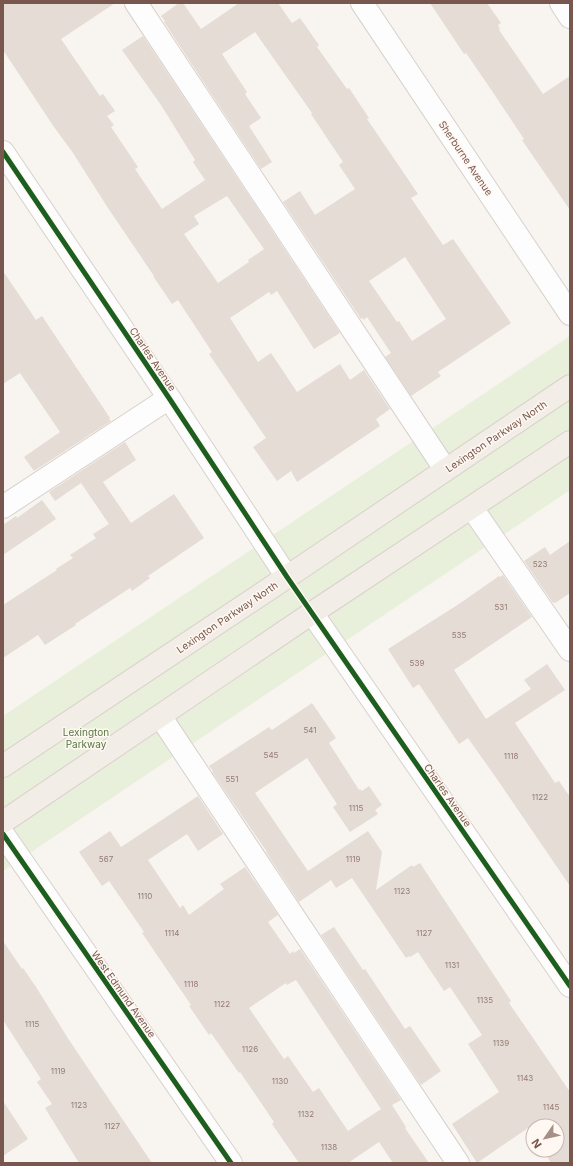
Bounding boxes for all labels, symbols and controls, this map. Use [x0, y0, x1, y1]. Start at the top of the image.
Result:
street label: Sherburne Avenue [436, 118, 496, 198]
street label: Charles Avenue [127, 325, 179, 393]
street label: Lexington Parkway North [443, 398, 549, 474]
house number: 523 [533, 559, 547, 569]
street label: Lexington Parkway North [174, 579, 280, 655]
house number: 531 [494, 602, 508, 612]
house number: 535 [452, 630, 466, 640]
house number: 539 [410, 658, 424, 668]
house number: 541 [303, 725, 317, 735]
park label: Lexington Parkway [63, 726, 109, 750]
house number: 545 [264, 750, 279, 760]
house number: 1118 [504, 751, 518, 761]
street label: Charles Avenue [422, 761, 474, 829]
house number: 551 [226, 774, 238, 784]
house number: 1122 [532, 792, 548, 802]
house number: 1115 [349, 803, 363, 813]
house number: 567 [99, 854, 114, 864]
house number: 1119 [346, 854, 360, 864]
house number: 1123 [394, 886, 410, 896]
house number: 1110 [138, 891, 152, 901]
house number: 1114 [165, 928, 179, 938]
house number: 1127 [416, 928, 432, 938]
street label: West Edmund Avenue [89, 948, 159, 1040]
house number: 1131 [445, 960, 459, 970]
house number: 1118 [184, 979, 198, 989]
house number: 1135 [477, 995, 493, 1005]
house number: 1122 [214, 999, 230, 1009]
house number: 1115 [25, 1019, 39, 1029]
house number: 1139 [493, 1038, 509, 1048]
house number: 1126 [242, 1044, 258, 1054]
house number: 1119 [51, 1066, 65, 1076]
house number: 1143 [517, 1073, 533, 1083]
house number: 1130 [272, 1076, 288, 1086]
house number: 1123 [71, 1100, 87, 1110]
house number: 1145 [543, 1102, 559, 1112]
house number: 1132 [298, 1109, 314, 1119]
north arrow [525, 1118, 565, 1158]
house number: 1127 [104, 1121, 120, 1131]
text: N [529, 1136, 545, 1151]
house number: 1138 [321, 1142, 337, 1152]

